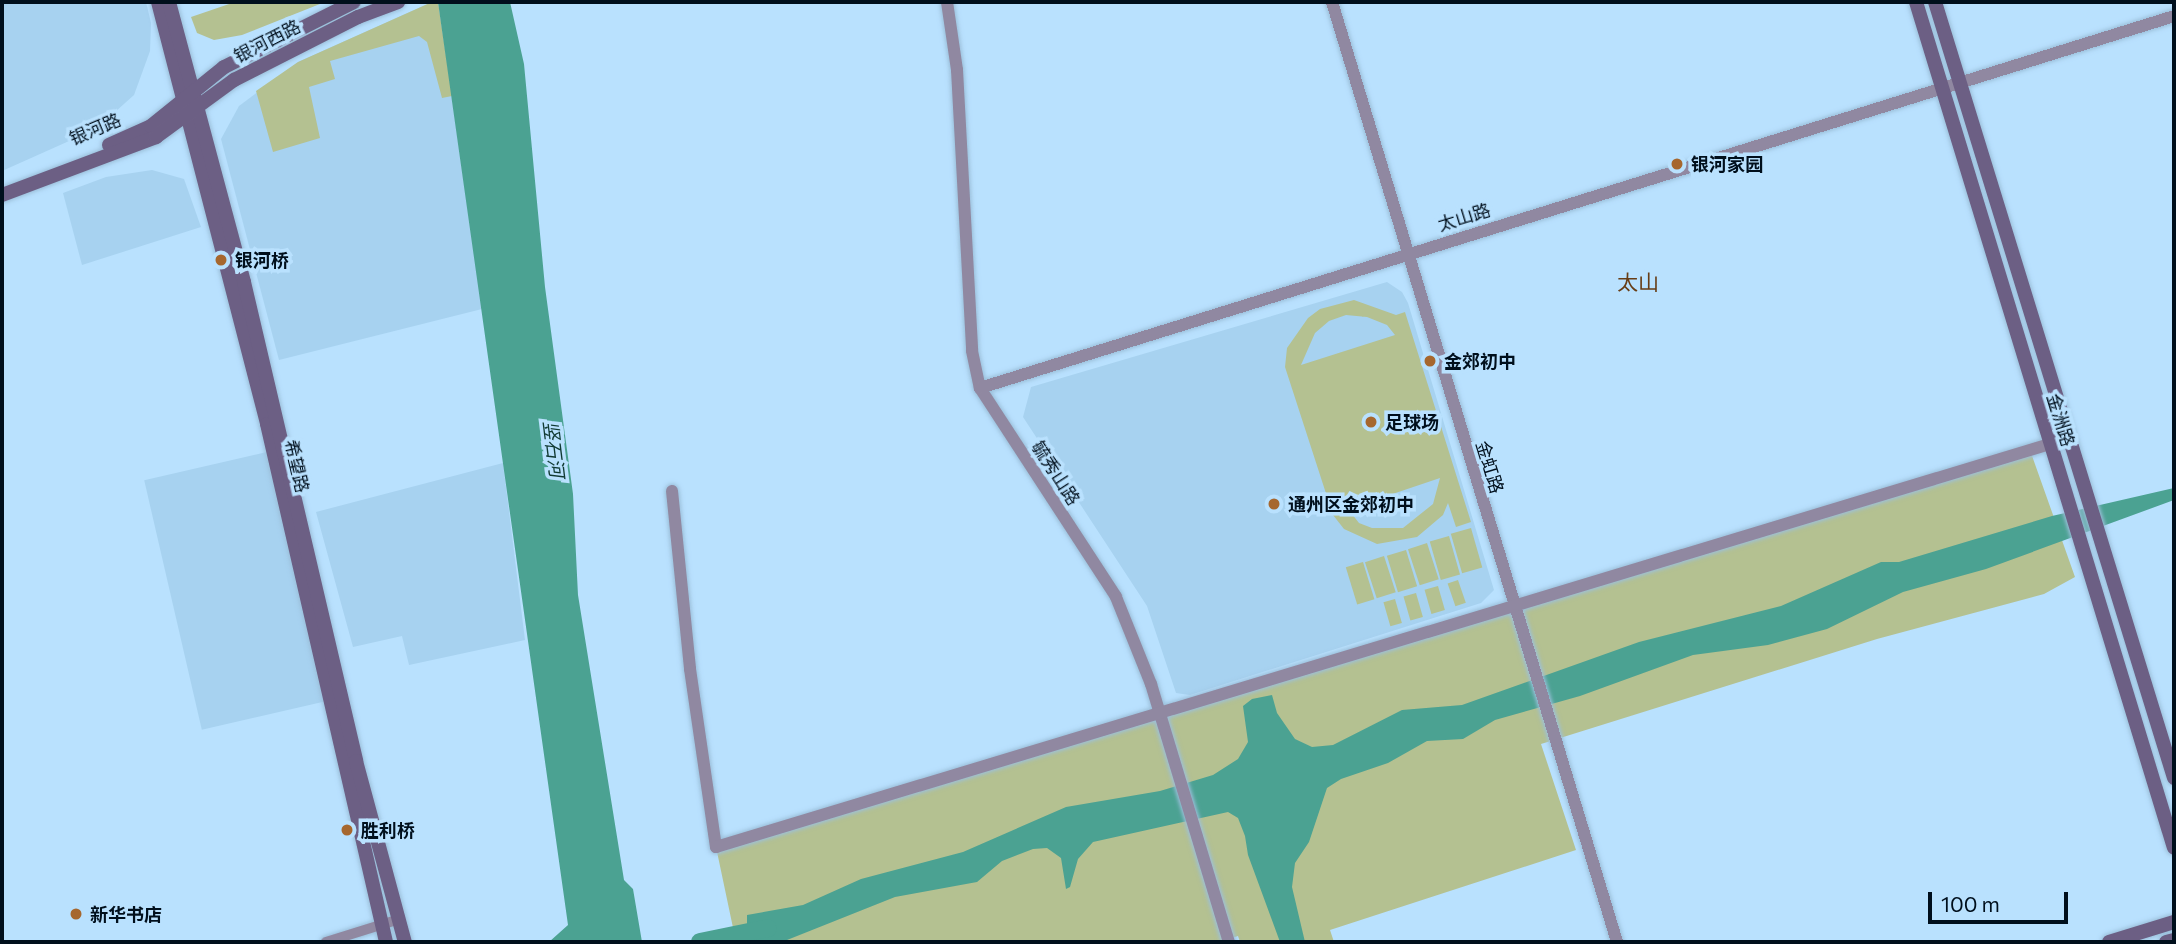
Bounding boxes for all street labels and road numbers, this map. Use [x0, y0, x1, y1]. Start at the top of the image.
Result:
street label: 银河西路 [230, 15, 304, 67]
street label: 银河路 [66, 109, 124, 149]
street label: 太山路 [1435, 199, 1493, 235]
street label: 金洲路 [2043, 391, 2079, 449]
street label: 希望路 [280, 437, 314, 495]
street label: 毓秀山路 [1027, 437, 1085, 509]
street label: 金虹路 [1472, 438, 1508, 496]

